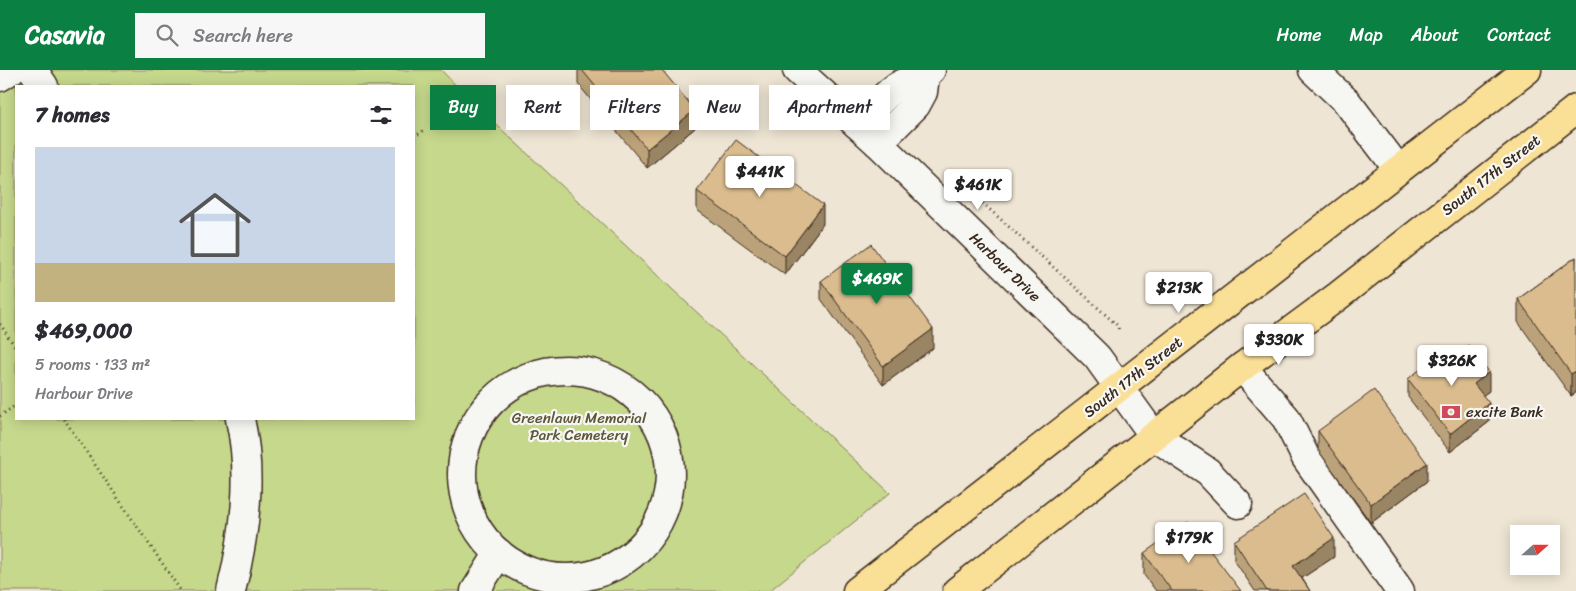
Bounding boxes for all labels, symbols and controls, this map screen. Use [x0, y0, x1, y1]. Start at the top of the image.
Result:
search box [135, 13, 485, 58]
text: Casavia [25, 14, 105, 56]
text: Search here [193, 19, 293, 52]
text: Home [1277, 19, 1322, 51]
text: Map [1350, 19, 1383, 51]
text: About [1411, 19, 1459, 51]
text: Contact [1487, 19, 1551, 51]
icon: search [153, 21, 181, 49]
chip: Buy [430, 85, 496, 130]
chip: Rent [506, 85, 580, 130]
chip: Filters [590, 85, 679, 130]
chip: New [689, 85, 759, 130]
chip: Apartment [769, 85, 890, 130]
text: 7 homes [35, 96, 110, 134]
icon: filters [367, 101, 395, 129]
street label: South 17th Street [1436, 127, 1547, 222]
pin: $441K [725, 156, 795, 198]
text: $441K [736, 157, 784, 186]
pin: $461K [943, 168, 1013, 211]
text: $461K [955, 170, 1001, 199]
icon: home [170, 180, 260, 270]
street label: Harbour Drive [963, 226, 1047, 308]
pin: $469K [842, 262, 912, 305]
text: $469K [852, 264, 902, 293]
pin: $213K [1144, 272, 1214, 314]
text: $213K [1156, 273, 1202, 302]
text: $469,000 [35, 312, 133, 350]
pin: $330K [1244, 324, 1314, 366]
text: $330K [1255, 325, 1303, 354]
street label: South 17th Street [1078, 329, 1189, 424]
pin: $326K [1417, 344, 1487, 387]
text: $326K [1428, 346, 1476, 375]
text: 5 rooms · 133 m² [35, 350, 150, 379]
text: Harbour Drive [35, 379, 133, 408]
place label: excite Bank [1466, 399, 1543, 425]
bank icon: excite Bank [1440, 401, 1462, 423]
park label: Greenlawn Memorial Park Cemetery [512, 405, 647, 448]
pin: $179K [1154, 522, 1224, 564]
text: $179K [1166, 523, 1212, 552]
north arrow [1510, 525, 1560, 575]
map controls [1510, 525, 1560, 575]

